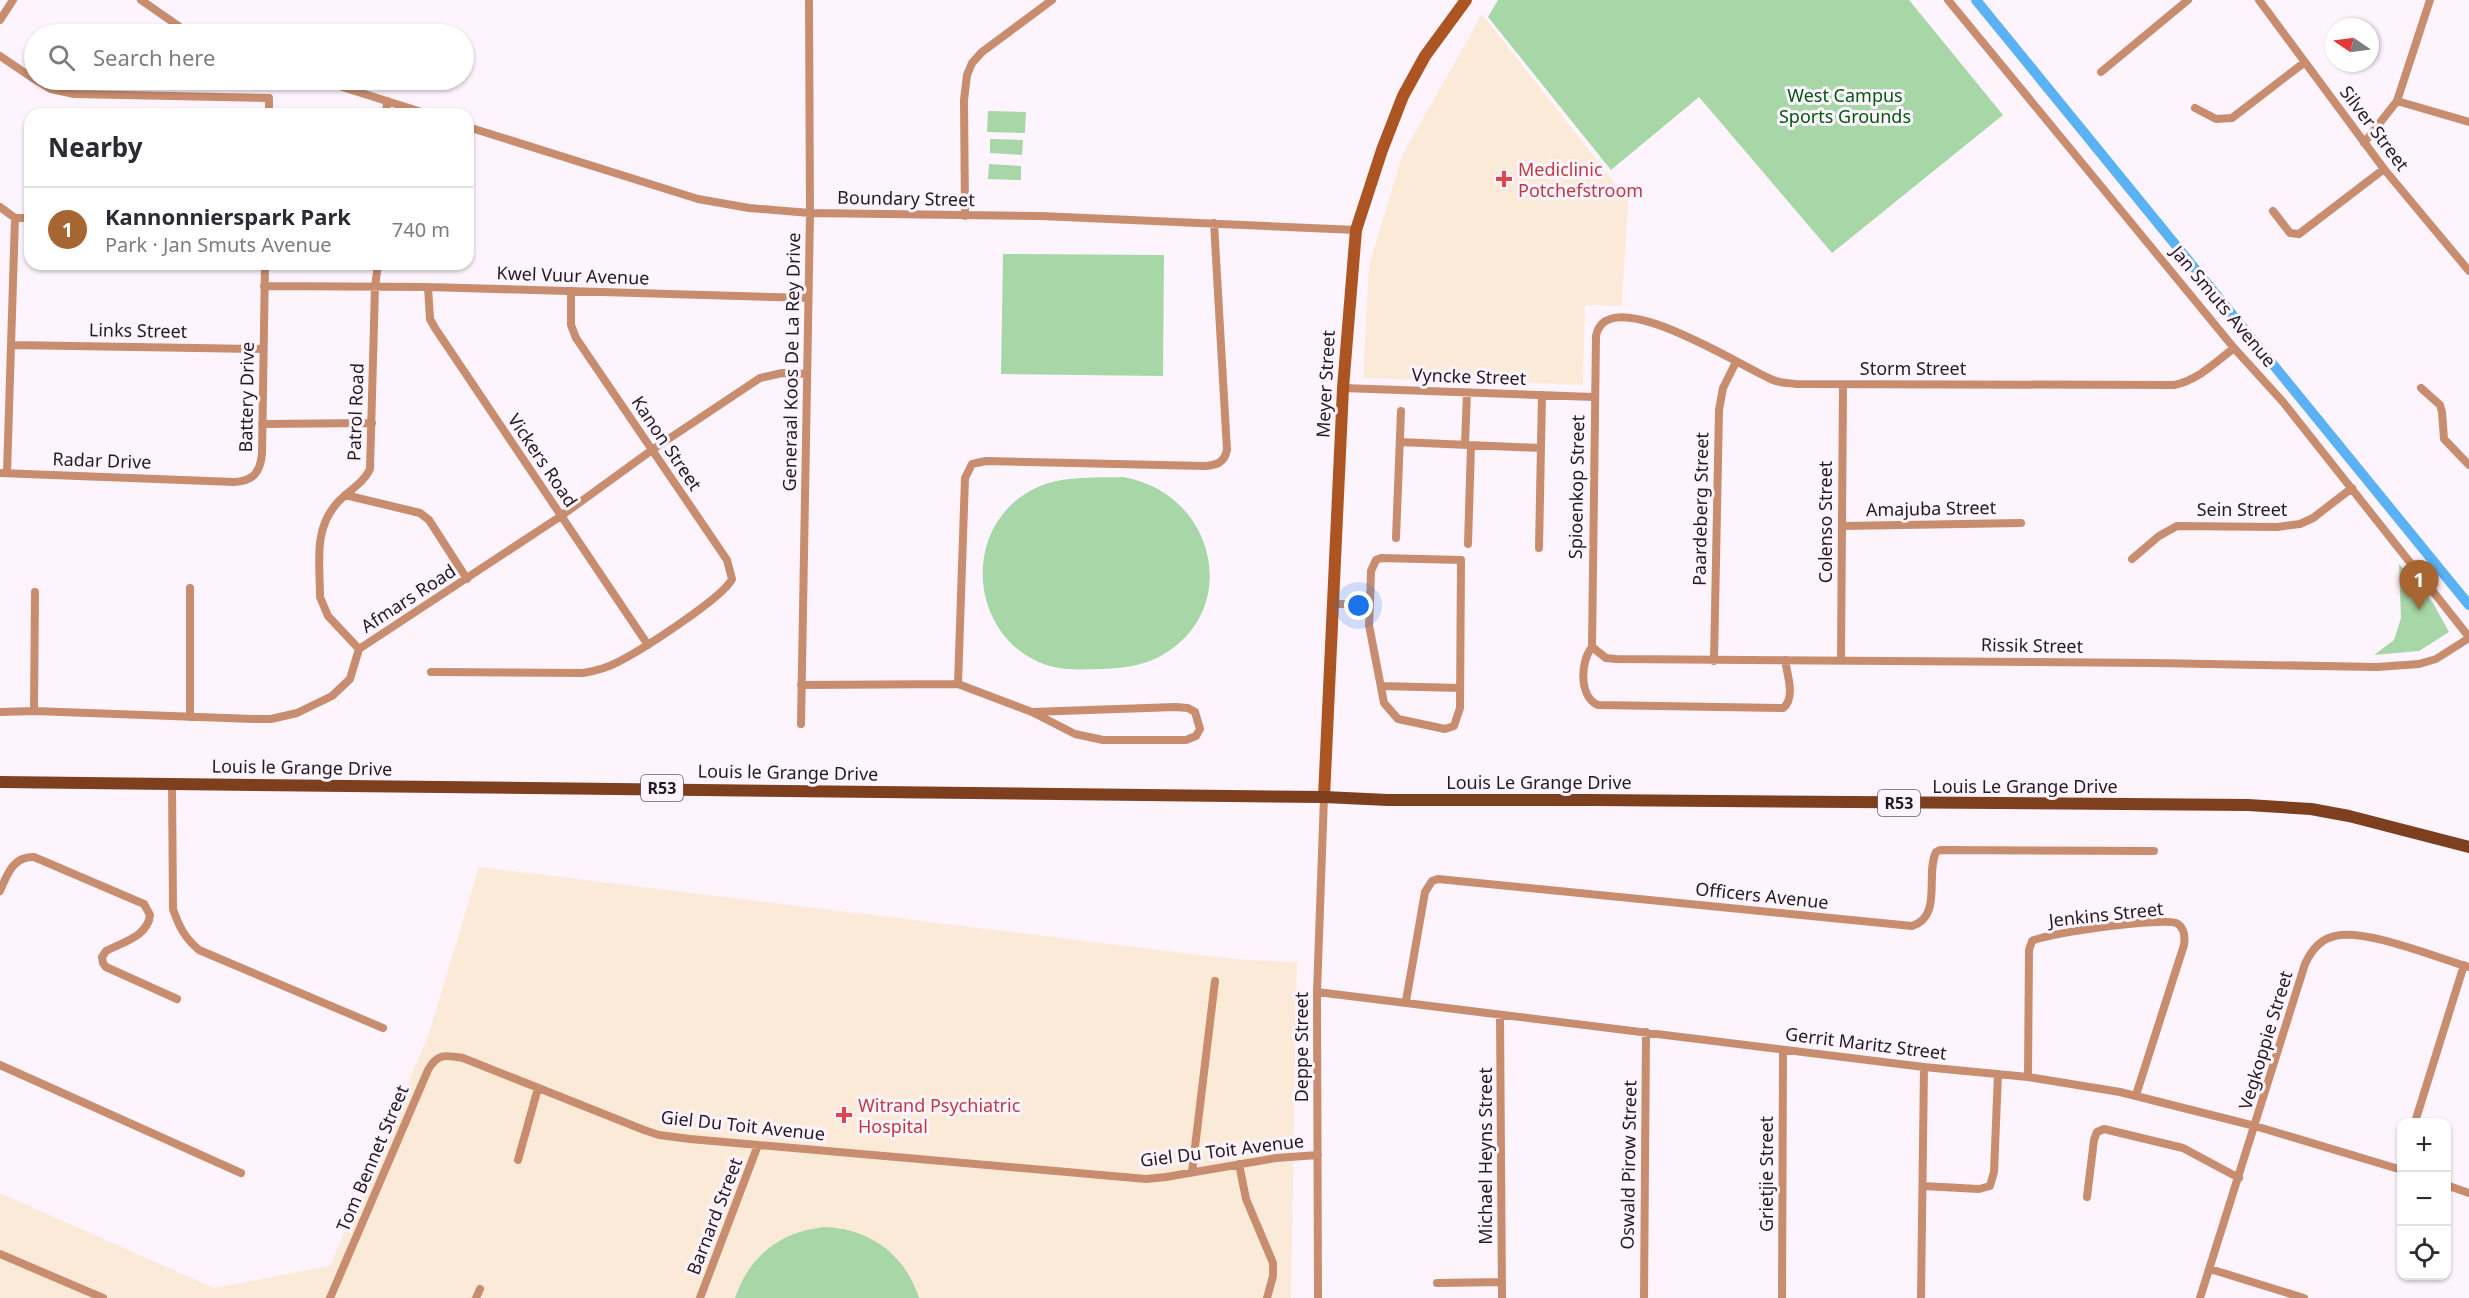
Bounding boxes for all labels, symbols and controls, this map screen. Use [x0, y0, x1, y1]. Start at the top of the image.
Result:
north arrow [2325, 18, 2379, 72]
search box [24, 24, 474, 90]
icon: search [45, 41, 78, 74]
text: Search here [93, 42, 215, 72]
street label: Silver Street [2335, 81, 2415, 176]
park label: West Campus Sports Grounds [1779, 83, 1911, 128]
text: Nearby [48, 129, 143, 165]
place label: Mediclinic Potchefstroom [1518, 157, 1643, 202]
marker: Mediclinic Potchefstroom [1495, 170, 1513, 188]
street label: Boundary Street [837, 185, 975, 211]
text: Kannonnierspark Park [105, 201, 351, 231]
text: 1 [62, 216, 73, 243]
text: 740 m [392, 216, 450, 243]
text: Park · Jan Smuts Avenue [105, 231, 332, 258]
street label: Generaal Koos De La Rey Drive [777, 232, 805, 492]
street label: Jan Smuts Avenue [2165, 239, 2282, 372]
street label: Kwel Vuur Avenue [496, 260, 650, 290]
street label: Links Street [89, 317, 188, 343]
street label: Meyer Street [1310, 329, 1340, 438]
street label: Battery Drive [233, 341, 259, 453]
street label: Storm Street [1860, 356, 1967, 380]
street label: Vyncke Street [1411, 362, 1527, 390]
street label: Patrol Road [341, 363, 369, 461]
street label: Kanon Street [626, 391, 708, 495]
street label: Vickers Road [503, 409, 583, 511]
street label: Spioenkop Street [1563, 414, 1589, 559]
street label: Paardeberg Street [1687, 431, 1713, 586]
street label: Radar Drive [52, 446, 152, 474]
street label: Colenso Street [1813, 460, 1837, 583]
street label: Amajuba Street [1866, 495, 1997, 521]
street label: Sein Street [2197, 497, 2288, 521]
street label: Afmars Road [356, 558, 460, 638]
pin: 1 [2400, 560, 2438, 610]
your location [1344, 591, 1373, 620]
street label: Rissik Street [1981, 632, 2084, 658]
street label: Louis le Grange Drive [211, 753, 393, 781]
street label: Louis le Grange Drive [697, 758, 879, 786]
street label: Louis Le Grange Drive [1446, 770, 1632, 794]
street label: Louis Le Grange Drive [1932, 774, 2118, 798]
road number: R53 [641, 775, 683, 801]
road number: R53 [1878, 790, 1920, 816]
street label: Officers Avenue [1694, 876, 1830, 914]
street label: Jenkins Street [2046, 896, 2165, 932]
street label: Vegkoppie Street [2232, 967, 2298, 1112]
street label: Deppe Street [1289, 991, 1313, 1102]
street label: Gerrit Maritz Street [1784, 1021, 1949, 1065]
street label: Michael Heyns Street [1473, 1067, 1497, 1245]
street label: Oswald Pirow Street [1615, 1080, 1641, 1250]
street label: Tom Bennet Street [330, 1081, 414, 1235]
place label: Witrand Psychiatric Hospital [858, 1093, 1021, 1138]
street label: Giel Du Toit Avenue [660, 1104, 826, 1146]
marker: Witrand Psychiatric Hospital [835, 1106, 853, 1124]
street label: Grietjie Street [1754, 1115, 1778, 1232]
map controls [2397, 1118, 2451, 1280]
button: + [2397, 1118, 2451, 1172]
street label: Giel Du Toit Avenue [1139, 1128, 1305, 1172]
street label: Barnard Street [681, 1154, 748, 1278]
button: − [2397, 1172, 2451, 1226]
button: locate [2397, 1226, 2451, 1280]

